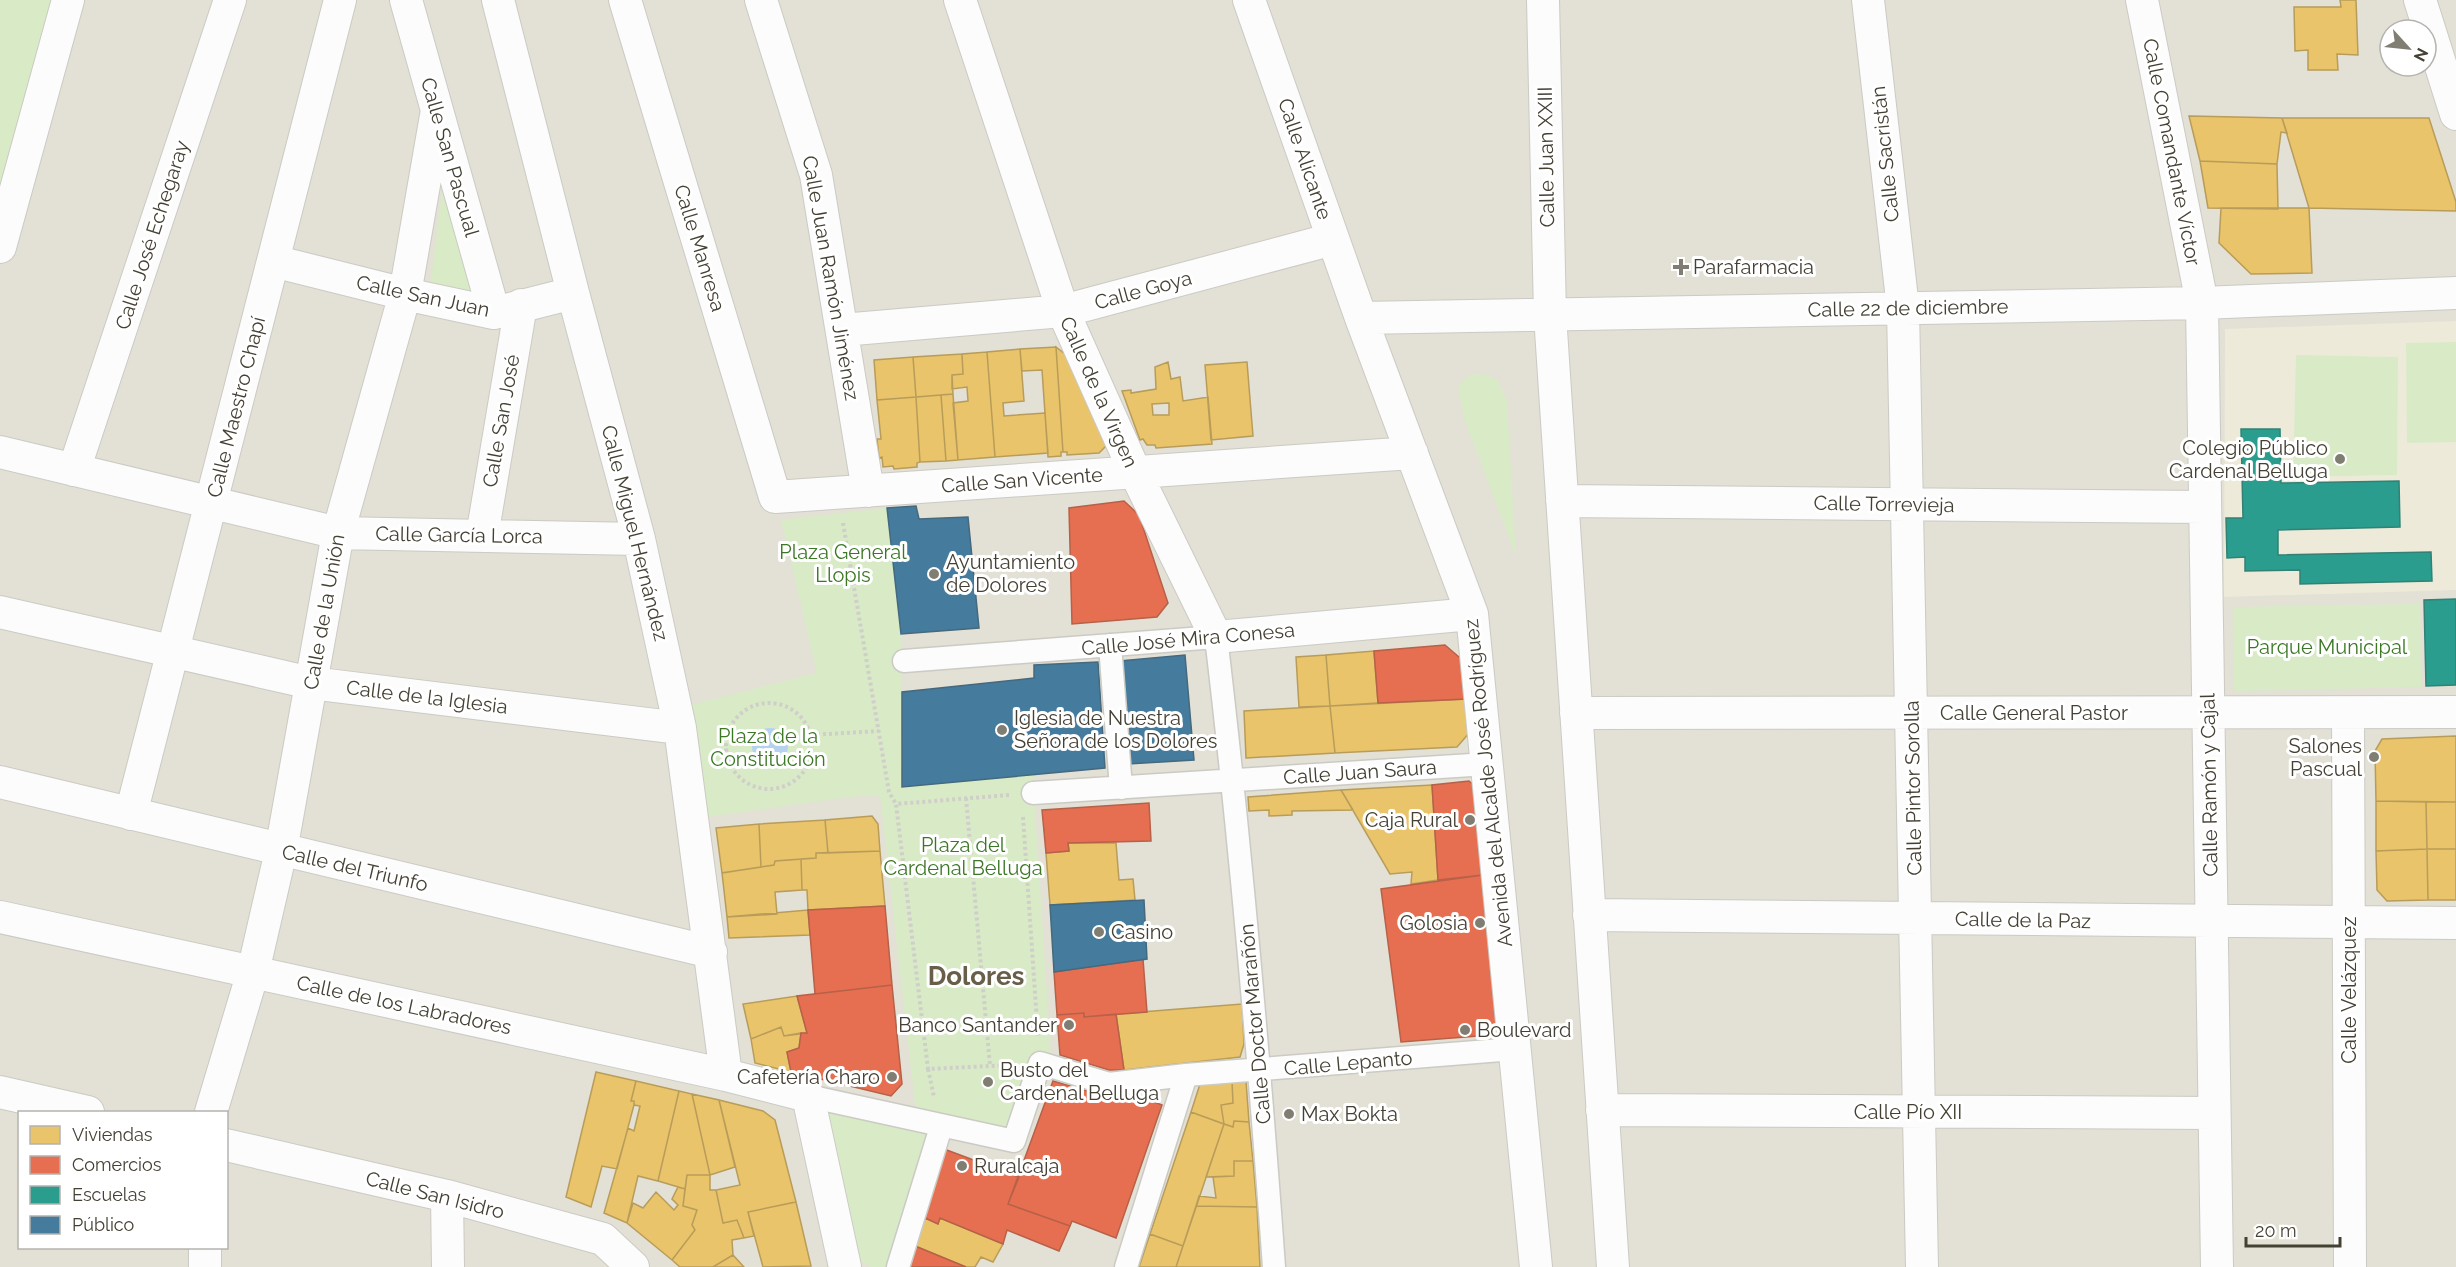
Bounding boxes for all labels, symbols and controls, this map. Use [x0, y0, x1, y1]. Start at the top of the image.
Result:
north arrow [2378, 18, 2438, 78]
street label: Calle Comandante Víctor [2138, 36, 2206, 268]
text: N [2410, 45, 2432, 64]
street label: Calle San Pascual [416, 75, 484, 240]
street label: Calle Sacristán [1866, 85, 1904, 223]
street label: Calle Juan XXIII [1533, 86, 1559, 228]
street label: Calle Alicante [1273, 95, 1337, 223]
street label: Calle José Echegaray [110, 137, 194, 333]
street label: Calle Juan Ramón Jiménez [798, 154, 864, 403]
street label: Calle Manresa [669, 182, 731, 314]
place label: Parafarmacia [1693, 255, 1814, 279]
marker: Parafarmacia [1674, 260, 1688, 274]
street label: Calle Goya [1092, 266, 1194, 314]
street label: Calle San Juan [354, 270, 492, 322]
street label: Calle 22 de diciembre [1808, 294, 2009, 322]
street label: Calle de la Virgen [1055, 313, 1143, 471]
street label: Calle Maestro Chapí [202, 314, 270, 500]
street label: Calle San José [478, 353, 525, 489]
street label: Calle Miguel Hernández [597, 423, 673, 644]
place label: Colegio Público Cardenal Belluga [2169, 436, 2328, 483]
marker: Colegio Público Cardenal Belluga [2333, 452, 2347, 466]
street label: Calle San Vicente [940, 462, 1104, 498]
street label: Calle Torrevieja [1813, 491, 1955, 517]
street label: Calle García Lorca [375, 522, 543, 548]
street label: Calle de la Unión [298, 532, 350, 692]
park label: Plaza General Llopis [779, 540, 907, 587]
place label: Ayuntamiento de Dolores [946, 550, 1075, 597]
marker: Ayuntamiento de Dolores [927, 567, 941, 581]
street label: Calle José Mira Conesa [1080, 618, 1296, 660]
street label: Avenida del Alcalde José Rodríguez [1459, 618, 1517, 948]
park label: Parque Municipal [2247, 635, 2408, 659]
street label: Calle de la Iglesia [345, 675, 509, 719]
street label: Calle Ramón y Cajal [2195, 692, 2223, 877]
street label: Calle Pintor Sorolla [1899, 700, 1927, 876]
street label: Calle General Pastor [1940, 701, 2128, 725]
place label: Iglesia de Nuestra Señora de los Dolores [1014, 706, 1217, 753]
marker: Iglesia de Nuestra Señora de los Dolores [995, 723, 1009, 737]
park label: Plaza de la Constitución [710, 724, 826, 771]
place label: Salones Pascual [2289, 734, 2363, 781]
marker: Salones Pascual [2367, 750, 2381, 764]
street label: Calle Juan Saura [1283, 755, 1437, 789]
place label: Caja Rural [1365, 808, 1459, 832]
marker: Caja Rural [1463, 813, 1477, 827]
park label: Plaza del Cardenal Belluga [883, 833, 1043, 880]
street label: Calle del Triunfo [280, 840, 431, 897]
street label: Calle de la Paz [1955, 907, 2091, 933]
place label: Golosia [1400, 911, 1468, 935]
marker: Golosia [1473, 916, 1487, 930]
street label: Calle Velázquez [2337, 916, 2361, 1064]
place label: Casino [1111, 920, 1173, 944]
street label: Calle Doctor Marañón [1234, 923, 1276, 1125]
marker: Casino [1092, 925, 1106, 939]
district label: Dolores [928, 961, 1024, 991]
street label: Calle de los Labradores [294, 971, 514, 1039]
place label: Banco Santander [898, 1013, 1057, 1037]
marker: Banco Santander [1062, 1018, 1076, 1032]
place label: Boulevard [1477, 1018, 1571, 1042]
marker: Boulevard [1458, 1023, 1472, 1037]
street label: Calle Lepanto [1283, 1045, 1413, 1081]
place label: Busto del Cardenal Belluga [1000, 1058, 1159, 1105]
place label: Cafetería Charo [737, 1065, 880, 1089]
marker: Cafetería Charo [885, 1070, 899, 1084]
marker: Busto del Cardenal Belluga [981, 1075, 995, 1089]
street label: Calle Pío XII [1854, 1100, 1962, 1124]
place label: Max Bokta [1301, 1102, 1398, 1126]
marker: Max Bokta [1282, 1107, 1296, 1121]
legend [18, 1111, 228, 1249]
text: Viviendas [72, 1124, 153, 1145]
text: Comercios [72, 1154, 162, 1175]
place label: Ruralcaja [974, 1154, 1059, 1178]
marker: Ruralcaja [955, 1159, 969, 1173]
street label: Calle San Isidro [363, 1166, 507, 1224]
text: Escuelas [72, 1184, 146, 1205]
scale bar [2246, 1210, 2340, 1248]
text: Público [72, 1214, 135, 1235]
text: 20 m [2255, 1220, 2297, 1241]

